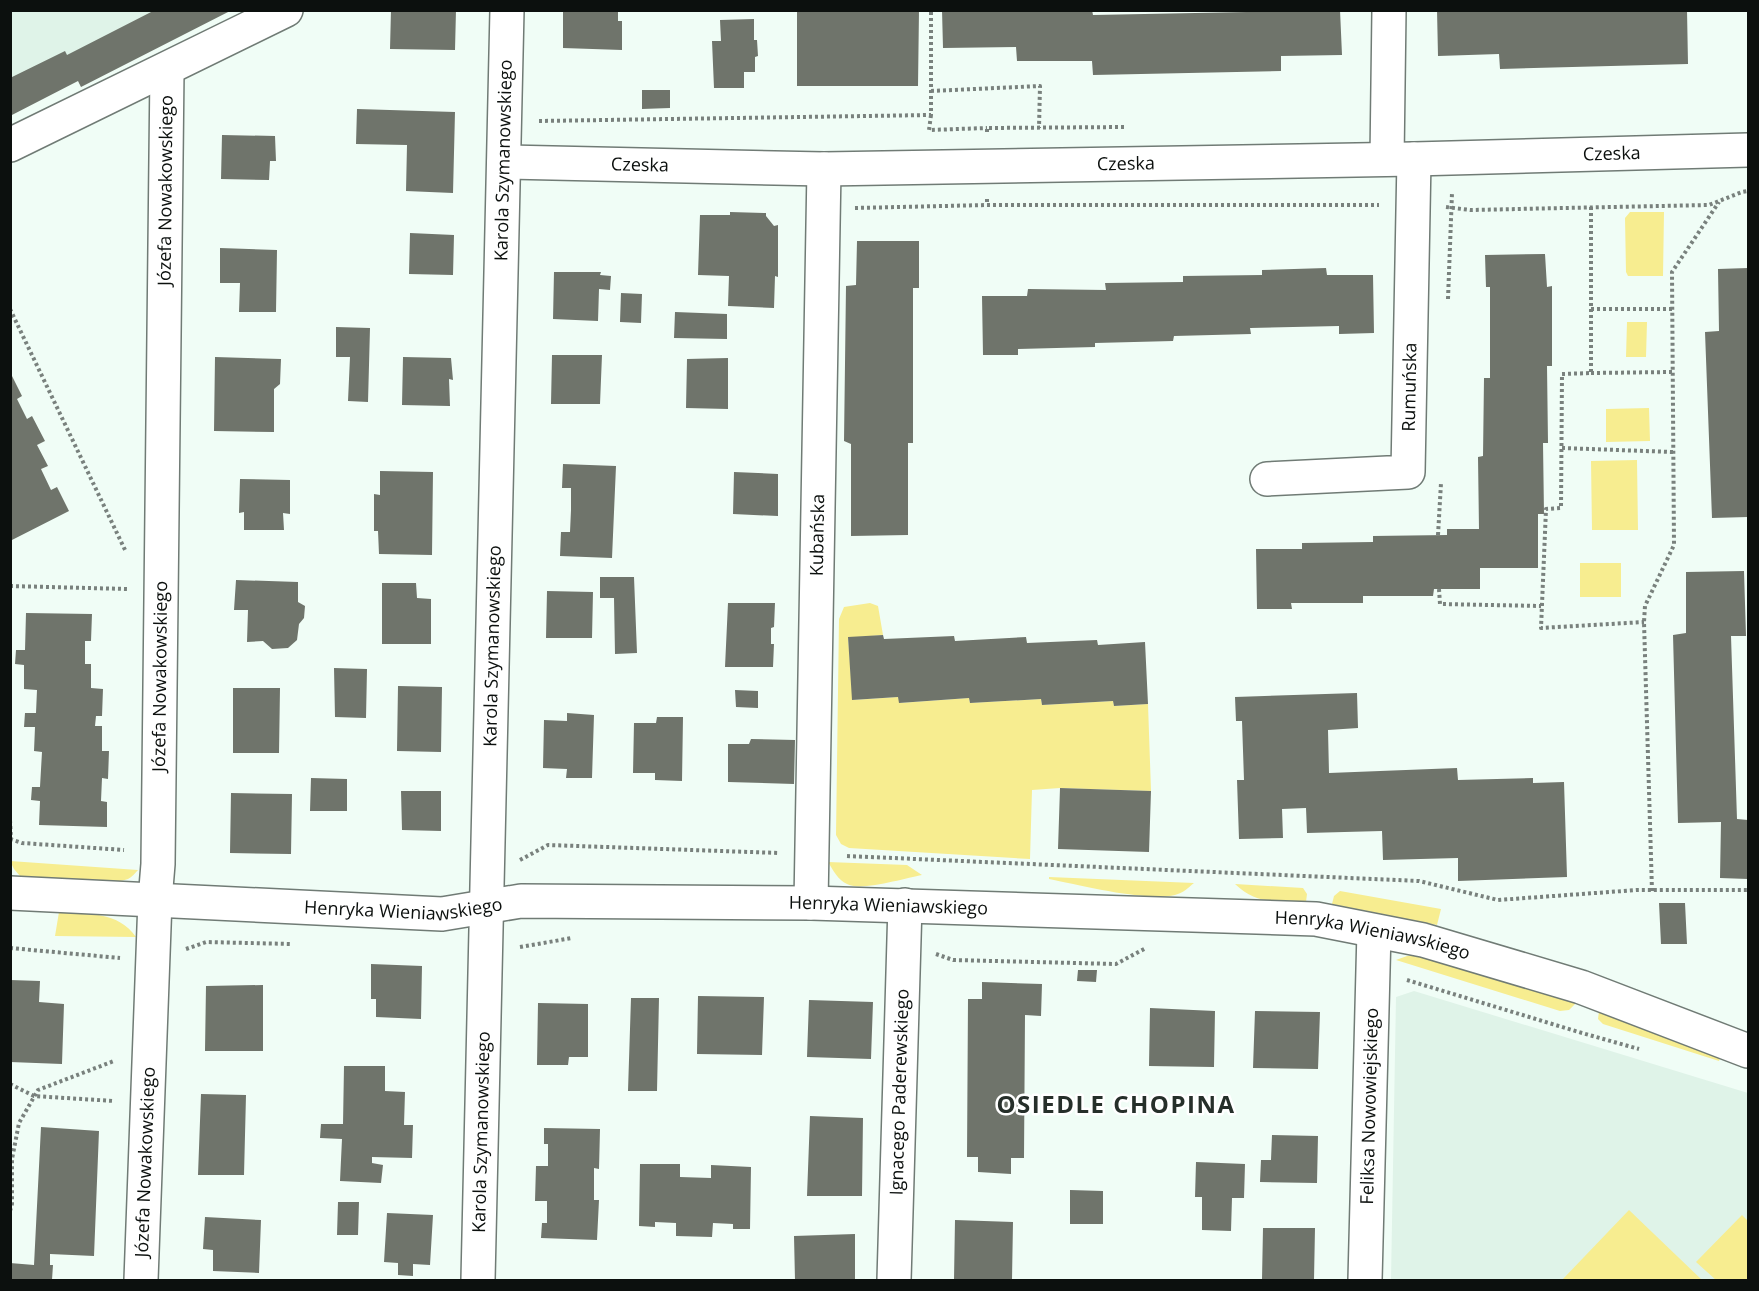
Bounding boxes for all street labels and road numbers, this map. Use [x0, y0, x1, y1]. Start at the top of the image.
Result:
street label: Karola Szymanowskiego [488, 59, 517, 261]
street label: Józefa Nowakowskiego [152, 95, 178, 288]
street label: Czeska [1582, 140, 1641, 165]
street label: Czeska [1097, 150, 1155, 175]
street label: Czeska [611, 151, 669, 177]
street label: Rumuńska [1396, 342, 1421, 432]
street label: Kubańska [804, 494, 829, 576]
street label: Karola Szymanowskiego [477, 545, 506, 747]
street label: Józefa Nowakowskiego [146, 581, 172, 774]
street label: Henryka Wieniawskiego [789, 890, 988, 920]
street label: Henryka Wieniawskiego [304, 891, 504, 926]
street label: Henryka Wieniawskiego [1274, 905, 1473, 964]
street label: Ignacego Paderewskiego [883, 988, 914, 1196]
street label: Feliksa Nowowiejskiego [1354, 1007, 1383, 1205]
street label: Karola Szymanowskiego [466, 1031, 495, 1233]
street label: Józefa Nowakowskiego [129, 1066, 160, 1260]

